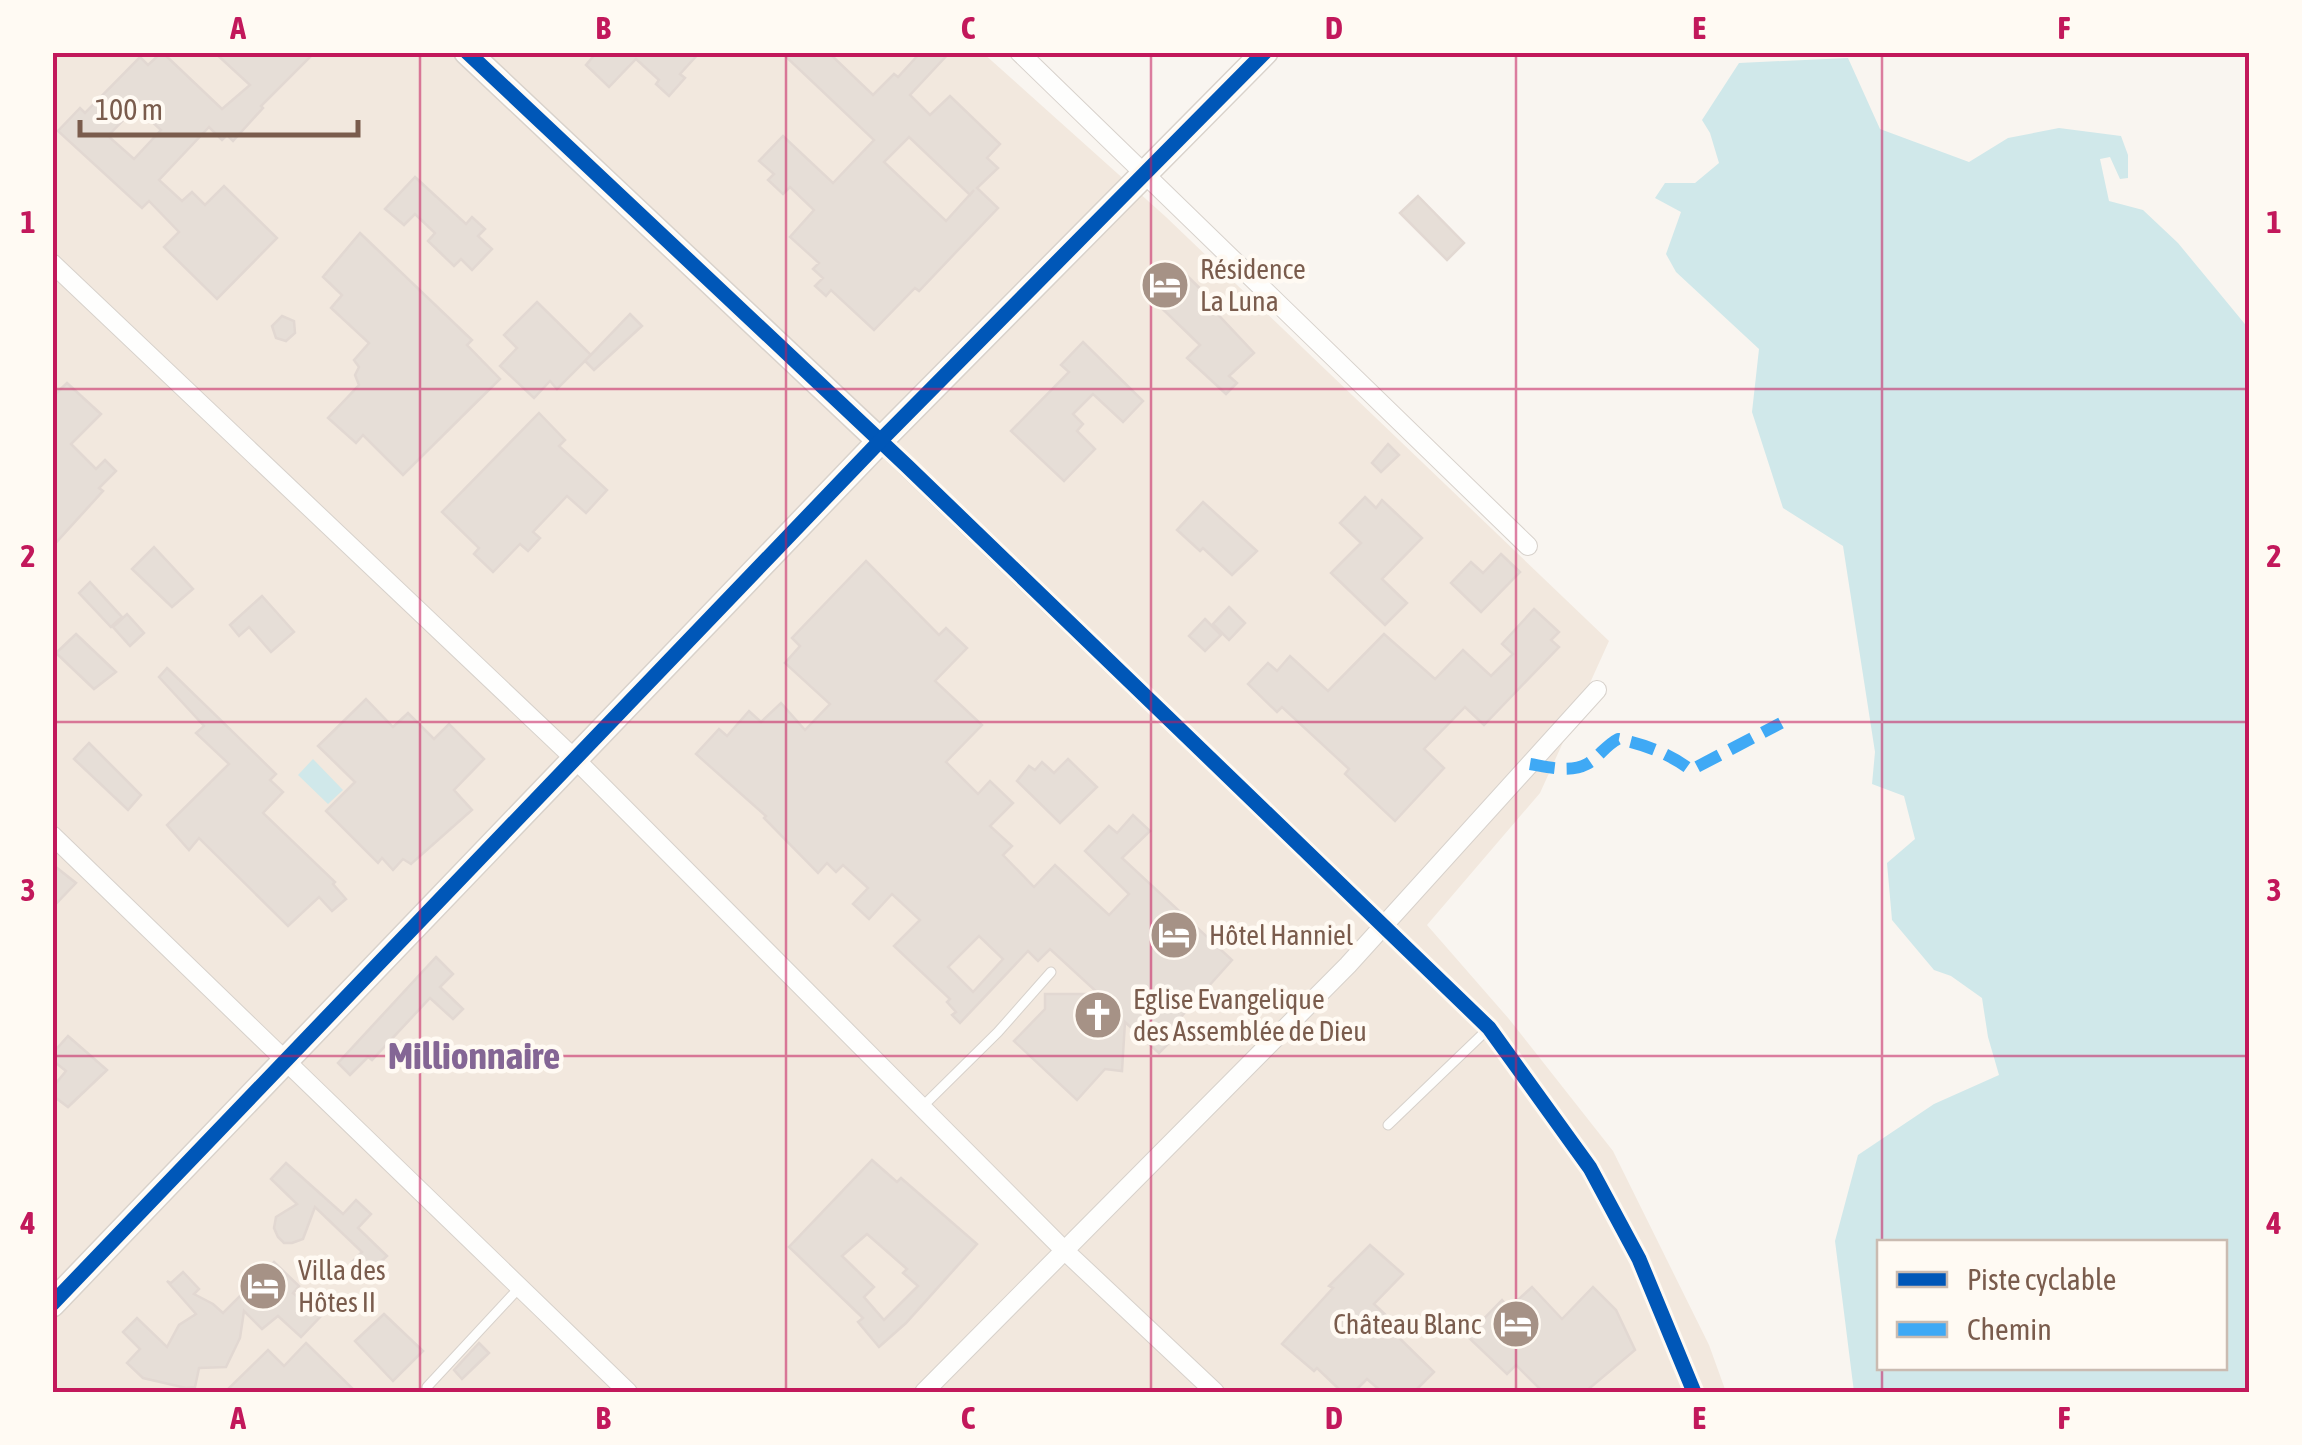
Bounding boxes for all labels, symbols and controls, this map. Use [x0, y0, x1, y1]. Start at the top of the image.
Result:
text: A [229, 9, 246, 46]
text: B [595, 9, 611, 46]
text: C [961, 9, 976, 46]
text: D [1325, 9, 1343, 46]
text: E [1692, 9, 1706, 46]
text: F [2058, 9, 2071, 46]
scale bar [80, 75, 358, 137]
text: 100 m [95, 92, 163, 126]
text: 1 [20, 203, 36, 240]
text: 1 [2266, 203, 2282, 240]
place label: Résidence La Luna [1200, 253, 1306, 317]
hotel icon: Résidence La Luna [1139, 259, 1191, 311]
text: 2 [20, 537, 36, 574]
text: 2 [2266, 537, 2282, 574]
text: 3 [20, 871, 36, 908]
text: 3 [2266, 871, 2282, 908]
hotel icon: Hôtel Hanniel [1148, 909, 1200, 961]
place label: Hôtel Hanniel [1209, 919, 1354, 951]
place label: Eglise Evangelique des Assemblée de Dieu [1133, 983, 1367, 1047]
church icon: Eglise Evangelique des Assemblée de Dieu [1072, 989, 1124, 1041]
district label: Millionnaire [388, 1034, 560, 1077]
text: 4 [19, 1204, 36, 1241]
text: 4 [2265, 1204, 2282, 1241]
legend [1877, 1240, 2227, 1370]
place label: Villa des Hôtes II [298, 1254, 386, 1318]
hotel icon: Villa des Hôtes II [237, 1260, 289, 1312]
text: Piste cyclable [1967, 1262, 2116, 1296]
hotel icon: Château Blanc [1490, 1298, 1542, 1350]
place label: Château Blanc [1333, 1308, 1482, 1340]
text: Chemin [1967, 1312, 2052, 1346]
text: A [229, 1399, 246, 1436]
text: B [595, 1399, 611, 1436]
text: C [961, 1399, 976, 1436]
text: D [1325, 1399, 1343, 1436]
text: E [1692, 1399, 1706, 1436]
text: F [2058, 1399, 2071, 1436]

